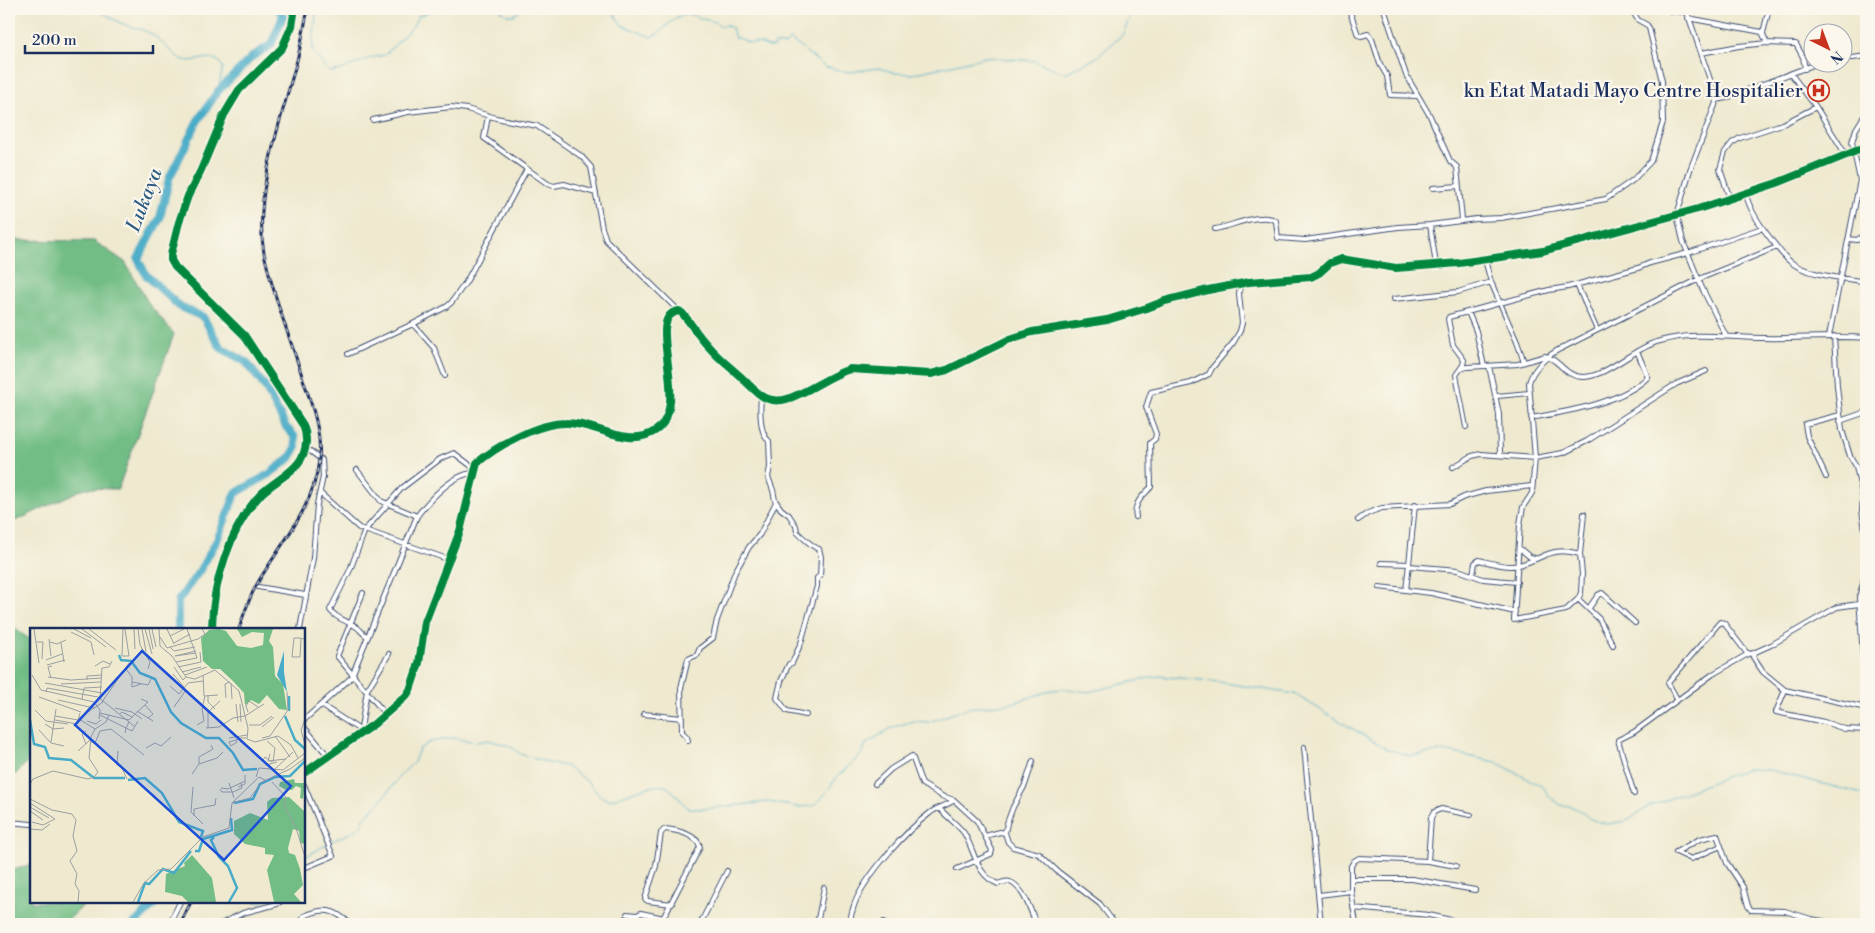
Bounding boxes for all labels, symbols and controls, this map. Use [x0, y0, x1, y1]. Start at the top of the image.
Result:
scale bar [25, 22, 152, 54]
north arrow [1802, 22, 1852, 72]
text: 200 m [32, 31, 77, 50]
text: N [1826, 47, 1846, 67]
place label: kn Etat Matadi Mayo Centre Hospitalier [1464, 79, 1803, 103]
hospital icon: kn Etat Matadi Mayo Centre Hospitalier [1807, 79, 1831, 103]
water label: Lukaya [121, 164, 169, 236]
inset map [30, 628, 305, 903]

